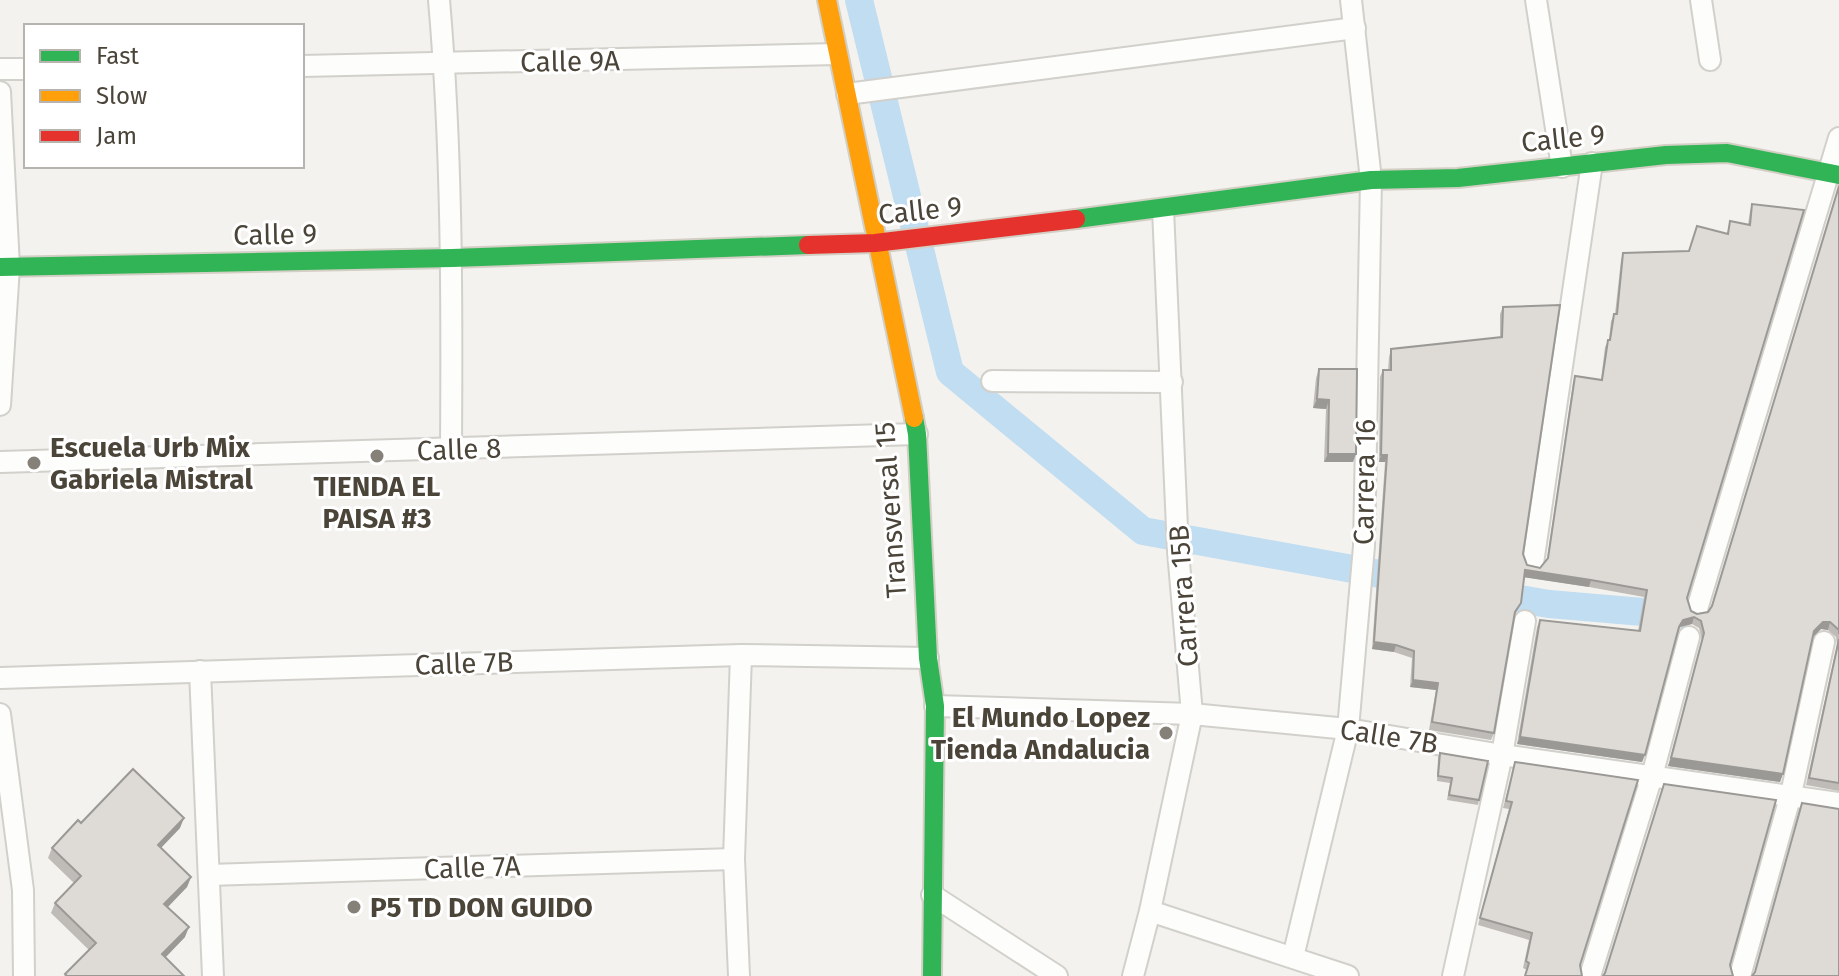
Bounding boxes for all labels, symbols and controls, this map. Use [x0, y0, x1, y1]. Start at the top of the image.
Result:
legend [24, 24, 304, 168]
text: Fast [96, 42, 139, 70]
street label: Calle 9A [520, 44, 620, 79]
text: Slow [96, 82, 147, 110]
street label: Calle 9 [1520, 118, 1607, 159]
text: Jam [96, 122, 137, 150]
street label: Calle 9 [877, 190, 964, 231]
street label: Calle 9 [233, 217, 317, 252]
street label: Carrera 16 [1347, 419, 1382, 545]
street label: Transversal 15 [868, 421, 913, 599]
place label: Escuela Urb Mix Gabriela Mistral [50, 431, 253, 496]
street label: Calle 8 [416, 432, 502, 467]
marker: TIENDA EL PAISA #3 [368, 447, 386, 465]
marker: Escuela Urb Mix Gabriela Mistral [25, 454, 43, 472]
place label: TIENDA EL PAISA #3 [314, 470, 440, 535]
street label: Carrera 15B [1162, 524, 1205, 668]
street label: Calle 7B [414, 645, 514, 682]
place label: El Mundo Lopez Tienda Andalucia [931, 701, 1150, 766]
street label: Calle 7B [1338, 712, 1440, 761]
marker: El Mundo Lopez Tienda Andalucia [1157, 724, 1175, 742]
street label: Calle 7A [423, 849, 521, 886]
place label: P5 TD DON GUIDO [370, 891, 593, 924]
marker: P5 TD DON GUIDO [345, 898, 363, 916]

